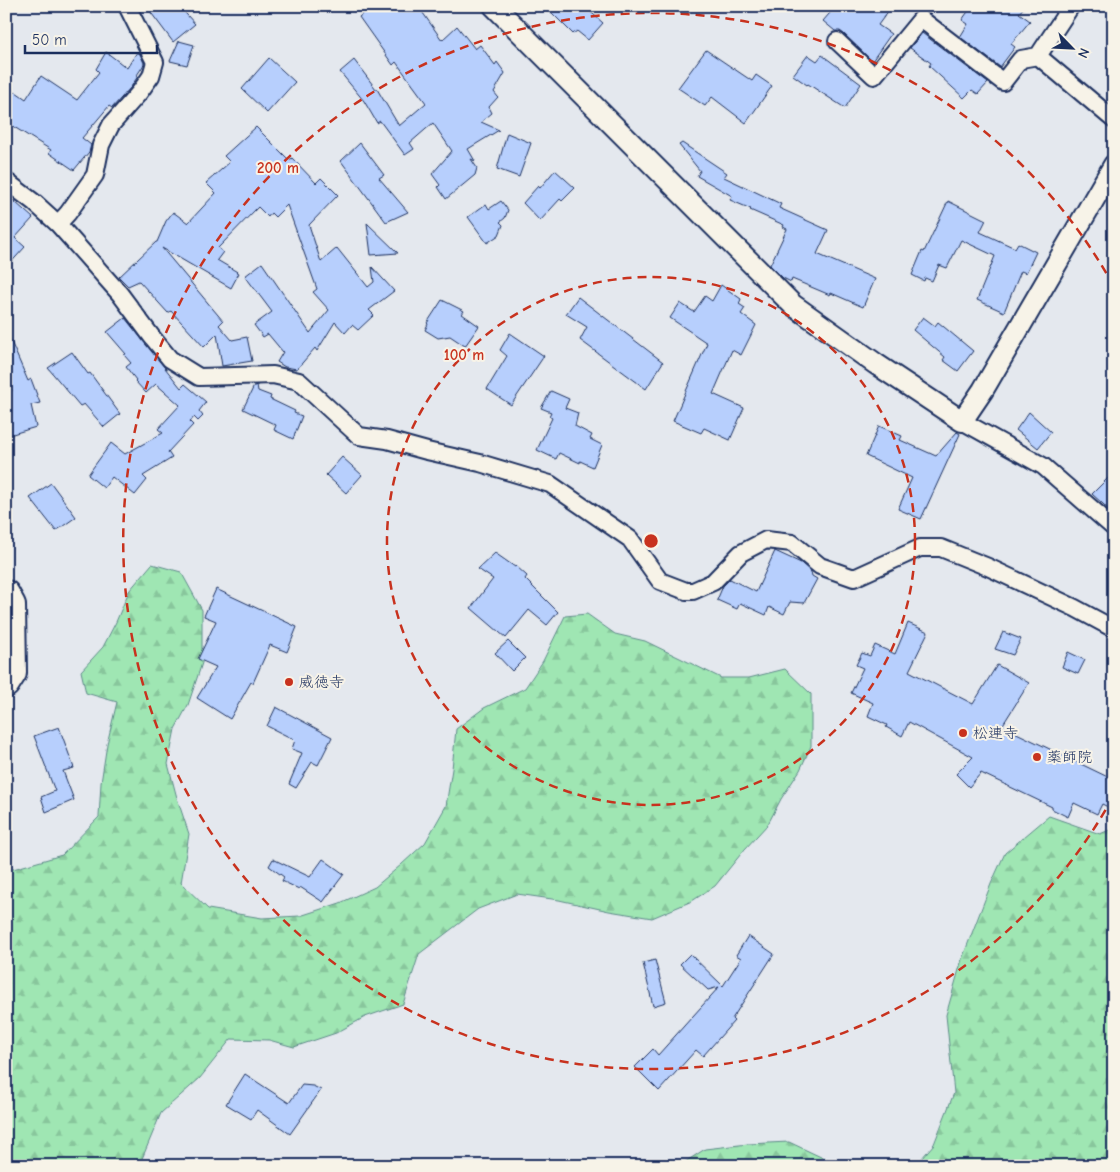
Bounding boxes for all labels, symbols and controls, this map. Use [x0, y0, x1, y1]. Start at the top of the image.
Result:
scale bar [25, 22, 158, 54]
north arrow [1048, 22, 1098, 72]
text: 50 m [32, 31, 67, 49]
text: N [1074, 45, 1093, 61]
text: 200 m [257, 159, 299, 177]
text: 100 m [444, 346, 484, 364]
centre of rings [642, 532, 660, 550]
place label: 威徳寺 [299, 673, 344, 691]
marker: 威徳寺 [283, 676, 295, 688]
place label: 松連寺 [973, 724, 1018, 742]
marker: 松連寺 [957, 727, 969, 739]
place label: 薬師院 [1047, 748, 1092, 766]
marker: 薬師院 [1031, 751, 1043, 763]

